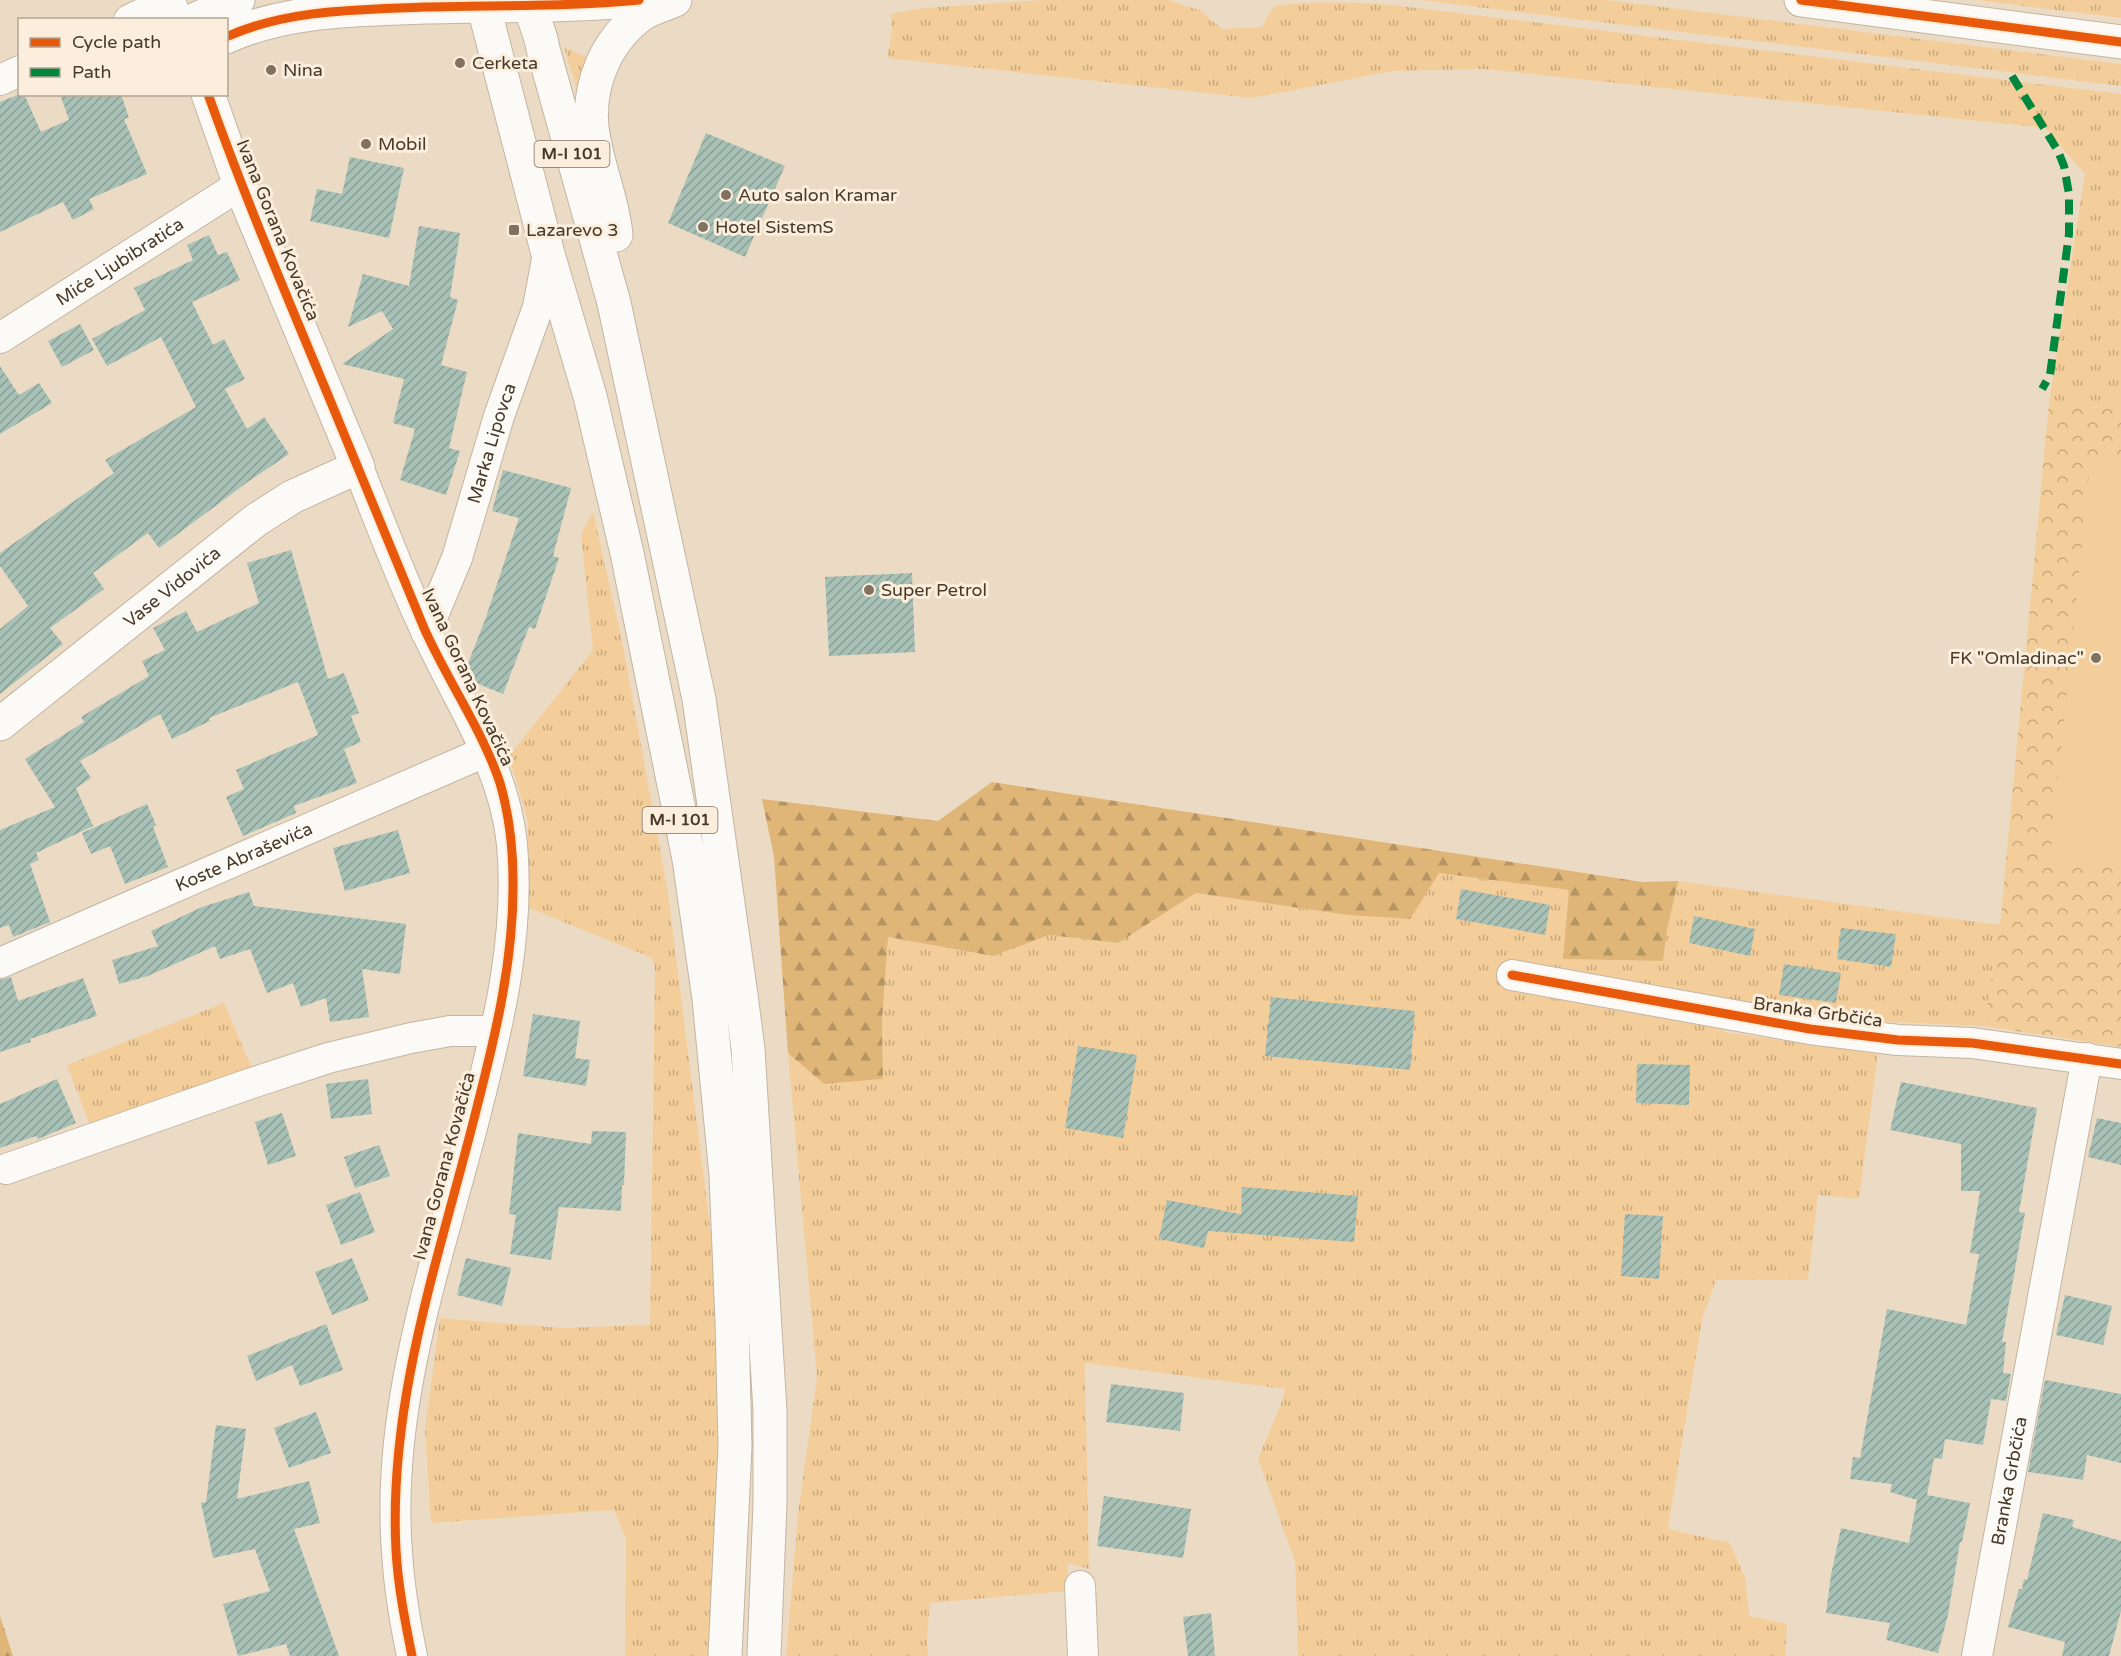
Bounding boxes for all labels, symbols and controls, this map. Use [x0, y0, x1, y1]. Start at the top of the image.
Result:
legend [18, 18, 228, 96]
text: Cycle path [72, 31, 161, 53]
place label: Cerketa [472, 52, 538, 74]
marker: Cerketa [453, 56, 467, 70]
place label: Nina [283, 59, 323, 81]
text: Path [72, 61, 111, 83]
marker: Nina [264, 63, 278, 77]
place label: Mobil [378, 133, 426, 155]
street label: Ivana Gorana Kovačića [231, 136, 325, 324]
marker: Mobil [359, 137, 373, 151]
road number: M-I 101 [534, 141, 610, 167]
place label: Auto salon Kramar [738, 184, 897, 206]
marker: Auto salon Kramar [719, 188, 733, 202]
street label: Miće Ljubibratića [52, 213, 188, 310]
place label: Hotel SistemS [715, 216, 834, 238]
place label: Lazarevo 3 [526, 219, 619, 241]
marker: Hotel SistemS [696, 220, 710, 234]
marker: Lazarevo 3 [507, 223, 521, 237]
street label: Marka Lipovca [463, 380, 521, 506]
street label: Vase Vidovića [119, 542, 225, 632]
place label: Super Petrol [881, 579, 987, 601]
marker: Super Petrol [862, 583, 876, 597]
street label: Ivana Gorana Kovačića [417, 585, 519, 769]
place label: FK "Omladinac" [1949, 647, 2084, 669]
marker: FK "Omladinac" [2089, 651, 2103, 665]
road number: M-I 101 [642, 807, 718, 833]
street label: Koste Abraševića [172, 817, 316, 896]
street label: Branka Grbčića [1752, 992, 1884, 1032]
street label: Ivana Gorana Kovačića [408, 1070, 480, 1262]
street label: Branka Grbčića [1987, 1415, 2032, 1547]

